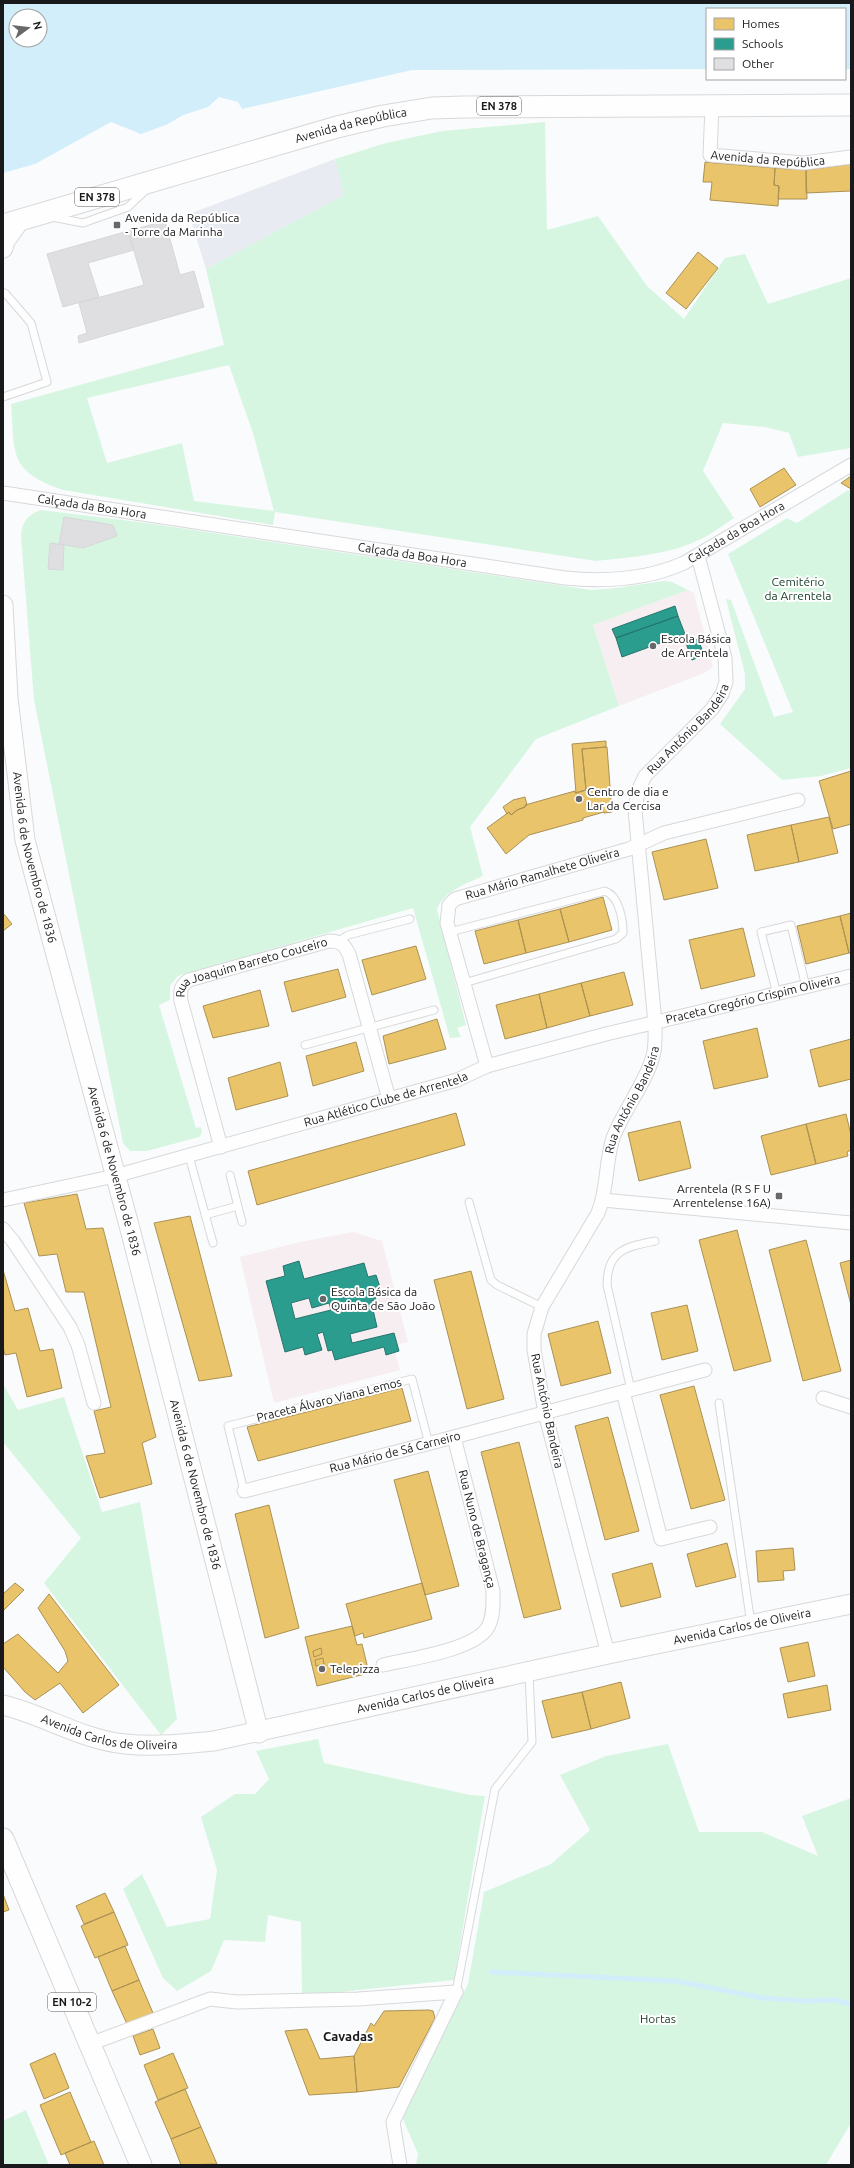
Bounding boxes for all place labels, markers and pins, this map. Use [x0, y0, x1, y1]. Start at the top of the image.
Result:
place label: Avenida da República - Torre da Marinha [125, 211, 239, 238]
marker: Avenida da República - Torre da Marinha [112, 220, 122, 230]
place label: Escola Básica de Arrentela [661, 632, 731, 659]
marker: Escola Básica de Arrentela [648, 641, 658, 651]
place label: Centro de dia e Lar da Cercisa [587, 785, 669, 812]
marker: Centro de dia e Lar da Cercisa [574, 794, 584, 804]
place label: Arrentela (R S F U Arrentelense 16A) [673, 1182, 771, 1210]
marker: Arrentela (R S F U Arrentelense 16A) [774, 1191, 784, 1201]
place label: Escola Básica da Quinta de São João [331, 1285, 435, 1312]
marker: Escola Básica da Quinta de São João [318, 1294, 328, 1304]
place label: Telepizza [330, 1662, 380, 1675]
marker: Telepizza [317, 1664, 327, 1674]

